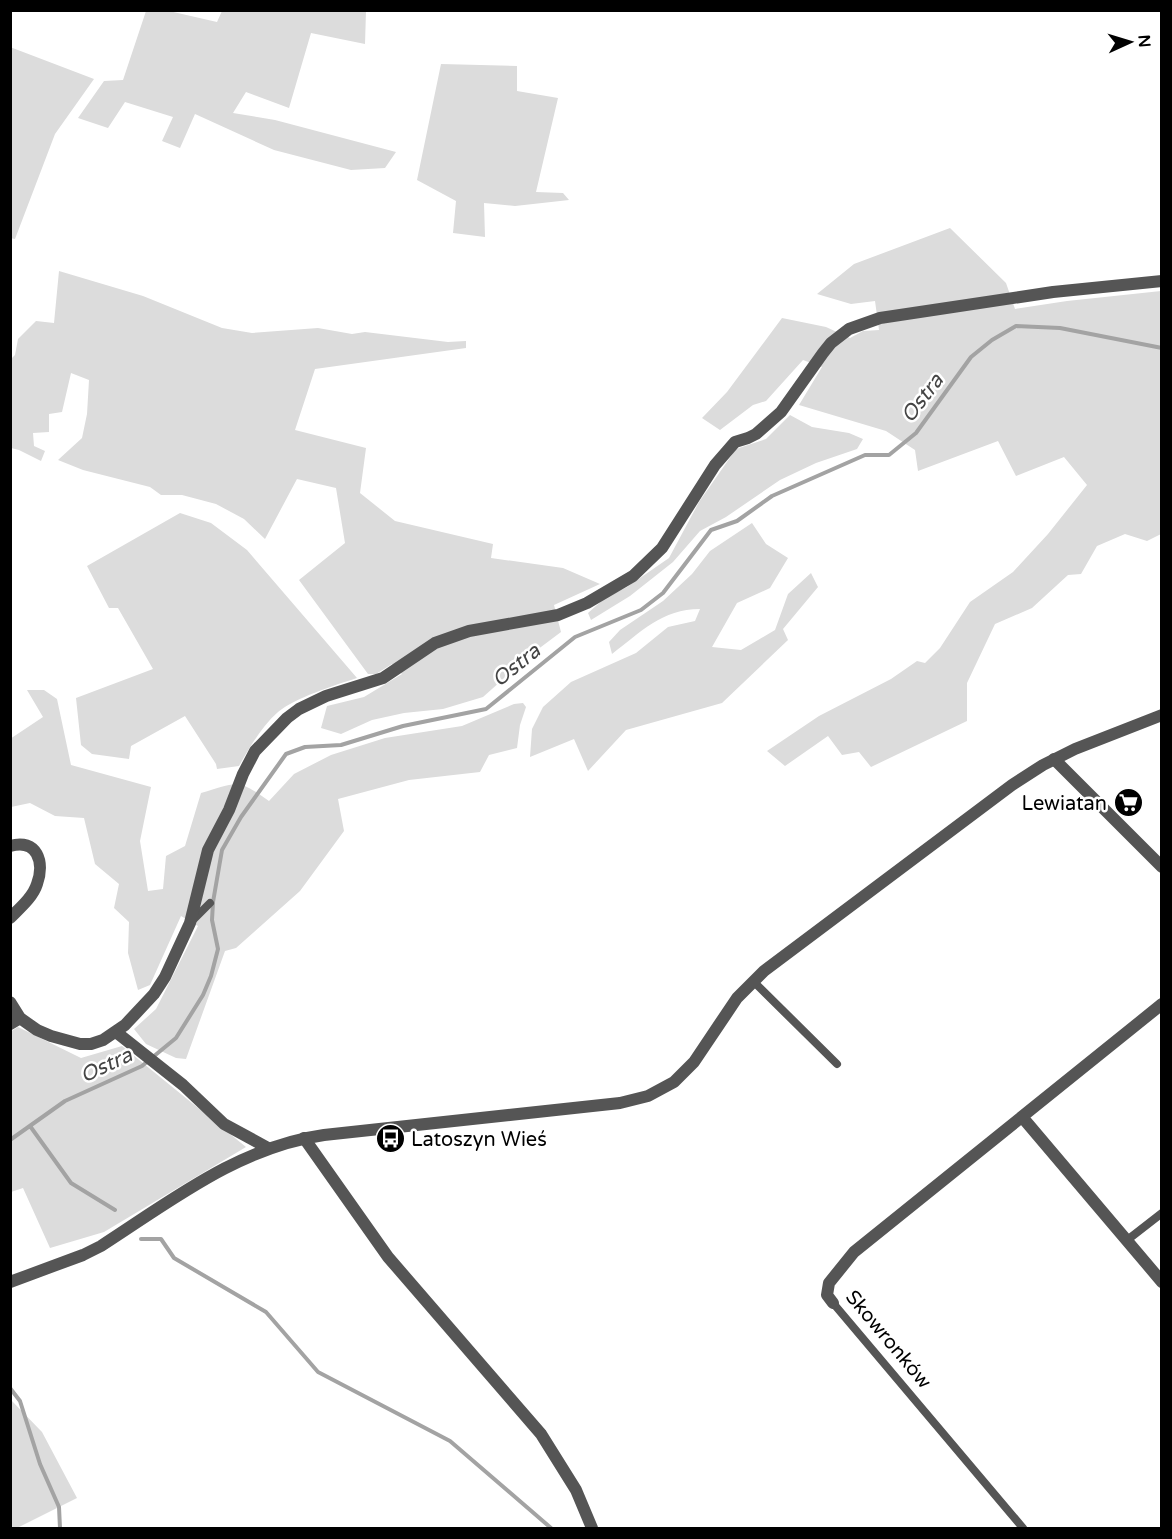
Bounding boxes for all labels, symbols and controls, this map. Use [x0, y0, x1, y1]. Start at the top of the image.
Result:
north arrow [1100, 12, 1160, 72]
text: N [1134, 34, 1154, 48]
water label: Ostra [896, 368, 950, 428]
water label: Ostra [487, 638, 546, 692]
supermarket icon: Lewiatan [1112, 787, 1144, 819]
place label: Lewiatan [1021, 792, 1107, 816]
water label: Ostra [76, 1042, 137, 1088]
bus stop icon: Latoszyn Wieś [374, 1123, 406, 1155]
place label: Latoszyn Wieś [411, 1128, 547, 1152]
street label: Skowronków [840, 1286, 936, 1394]

